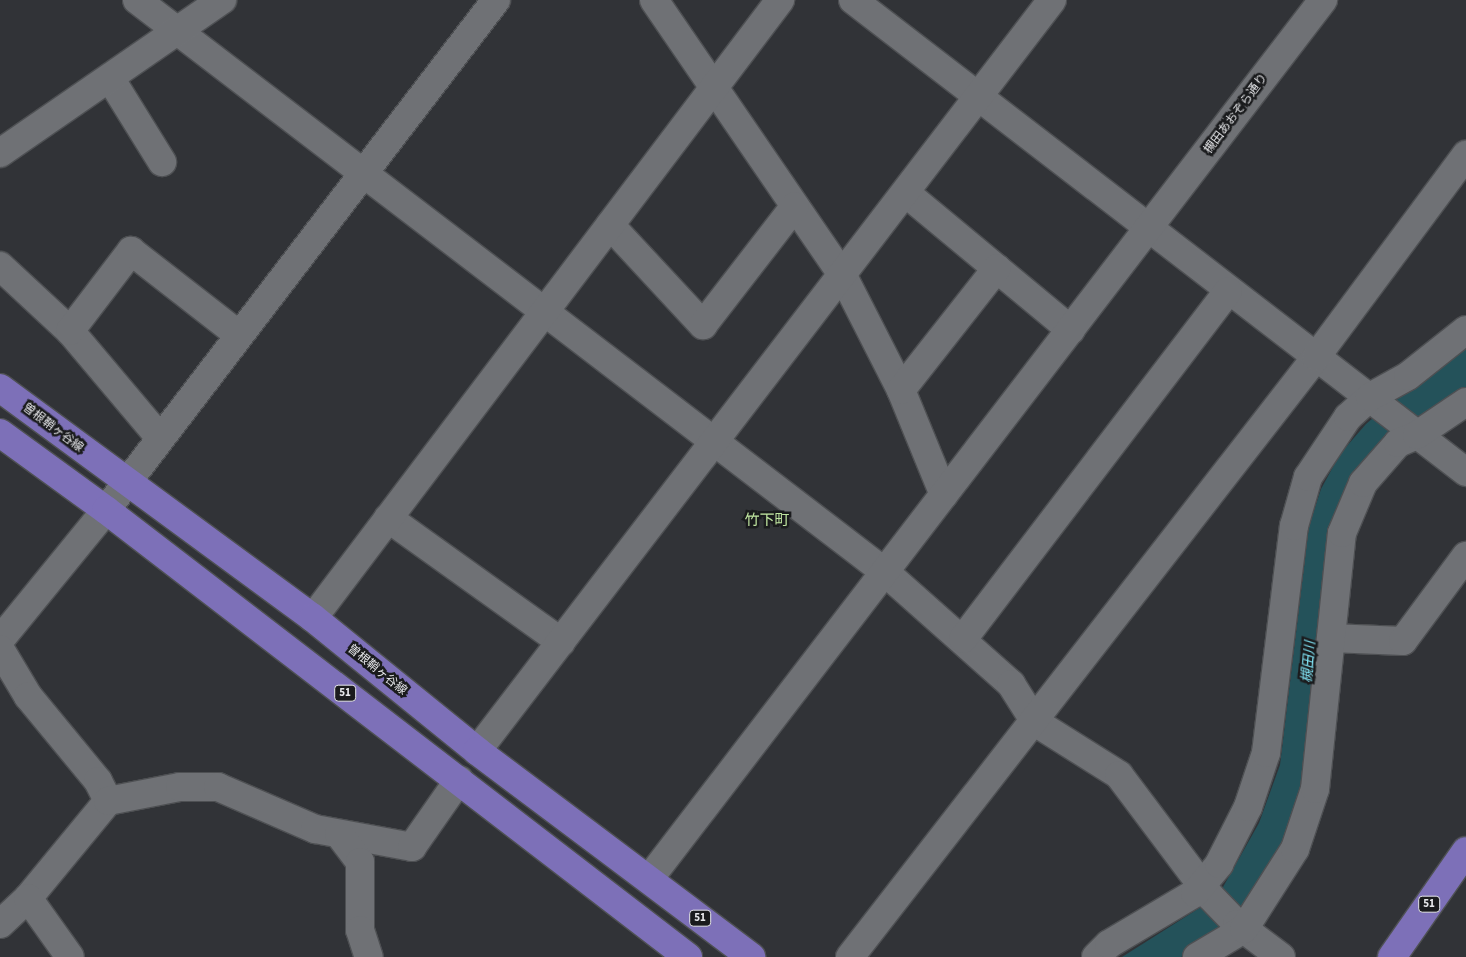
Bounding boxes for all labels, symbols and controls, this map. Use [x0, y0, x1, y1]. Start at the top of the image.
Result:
street label: 槻田あおぞら通り [1201, 71, 1271, 157]
street label: 曽根鞘ヶ谷線 [20, 401, 86, 455]
district label: 竹下町 [745, 512, 789, 530]
water label: 槻田川 [1299, 640, 1319, 684]
street label: 曽根鞘ヶ谷線 [344, 642, 410, 698]
road number: 51 [334, 684, 356, 701]
road number: 51 [1418, 896, 1440, 912]
road number: 51 [689, 910, 711, 926]

